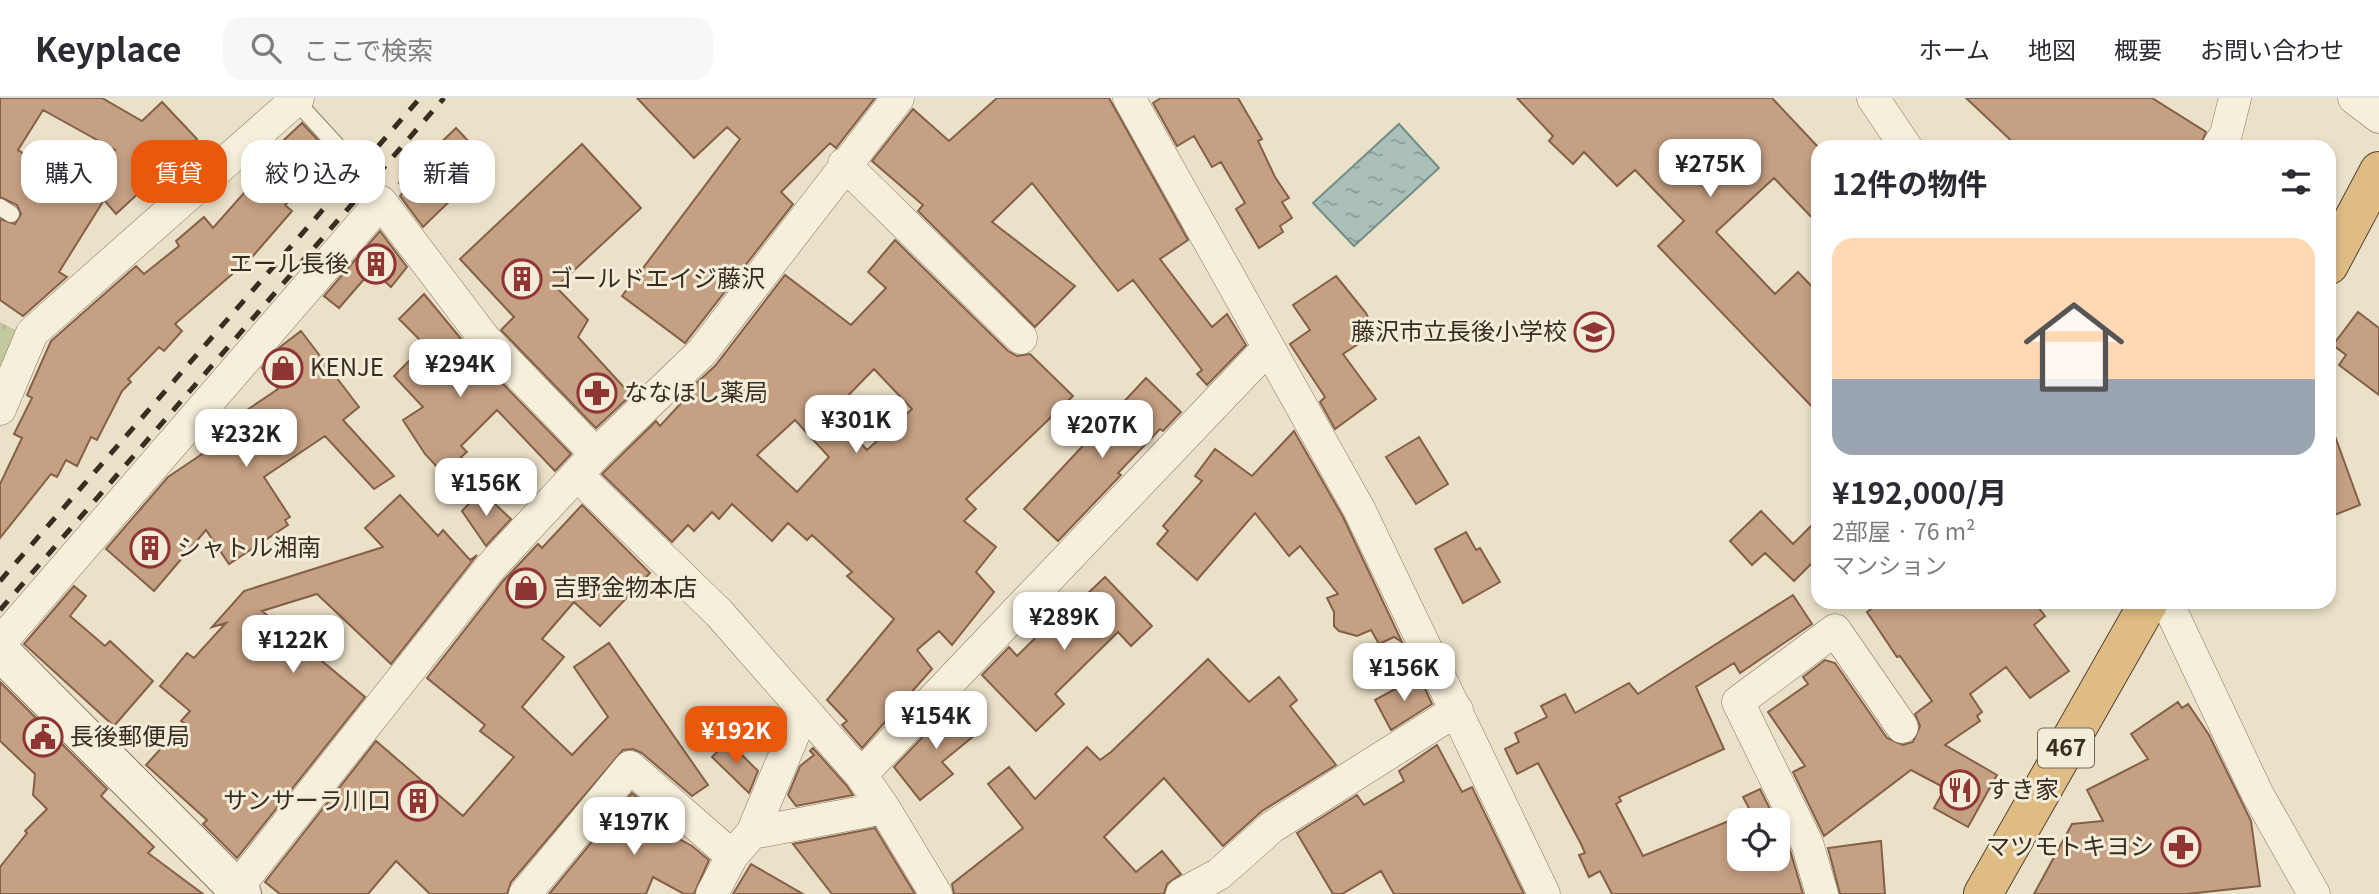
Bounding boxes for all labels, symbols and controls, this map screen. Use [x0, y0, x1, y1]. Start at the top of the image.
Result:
search box [223, 17, 713, 80]
text: Keyplace [35, 24, 181, 72]
icon: search [247, 29, 285, 67]
text: ここで検索 [303, 30, 433, 67]
text: ホーム [1919, 31, 1990, 66]
text: 地図 [2028, 31, 2076, 66]
text: 概要 [2114, 31, 2162, 66]
text: お問い合わせ [2200, 31, 2344, 66]
chip: 購入 [21, 140, 117, 203]
chip: 賃貸 [131, 140, 227, 203]
chip: 絞り込み [241, 140, 385, 203]
chip: 新着 [399, 140, 495, 203]
pin: ¥275K [1661, 140, 1759, 199]
text: ¥275K [1675, 145, 1745, 179]
text: 12件の物件 [1832, 160, 1987, 204]
icon: filters [2277, 163, 2315, 201]
building icon: エール長後 [355, 243, 397, 285]
place label: エール長後 [229, 244, 349, 279]
building icon: ゴールドエイジ藤沢 [501, 258, 543, 300]
place label: ゴールドエイジ藤沢 [549, 259, 765, 294]
icon: home [2011, 284, 2137, 410]
school or university icon: 藤沢市立長後小学校 [1573, 311, 1615, 353]
place label: 藤沢市立長後小学校 [1351, 312, 1567, 347]
pin: ¥294K [411, 340, 509, 399]
text: ¥294K [425, 345, 495, 379]
shop icon: KENJE [262, 347, 304, 389]
place label: KENJE [310, 348, 384, 383]
pharmacy icon: ななほし薬局 [576, 372, 618, 414]
place label: ななほし薬局 [624, 373, 768, 408]
pin: ¥301K [807, 396, 905, 455]
pin: ¥207K [1053, 400, 1151, 460]
text: ¥301K [821, 401, 891, 435]
text: ¥207K [1067, 406, 1137, 440]
pin: ¥232K [197, 410, 295, 469]
text: ¥232K [211, 415, 281, 449]
pin: ¥156K [437, 458, 535, 518]
text: ¥156K [451, 464, 521, 498]
text: ¥192,000/月 [1832, 469, 2007, 513]
text: 2部屋 · 76 m² [1832, 513, 1975, 547]
building icon: シャトル湘南 [129, 527, 171, 569]
place label: シャトル湘南 [177, 528, 321, 563]
text: マンション [1832, 547, 1947, 581]
shop icon: 吉野金物本店 [505, 567, 547, 609]
place label: 吉野金物本店 [553, 568, 697, 603]
pin: ¥289K [1015, 592, 1113, 652]
text: ¥289K [1029, 598, 1099, 632]
pin: ¥122K [244, 616, 342, 675]
text: ¥122K [258, 621, 328, 655]
pin: ¥156K [1355, 644, 1453, 703]
text: ¥156K [1369, 649, 1439, 683]
pin: ¥154K [887, 692, 985, 751]
text: ¥154K [901, 697, 971, 731]
pin: ¥192K [687, 706, 785, 766]
text: ¥192K [701, 712, 771, 746]
public building icon: 長後郵便局 [22, 716, 64, 758]
place label: 長後郵便局 [70, 717, 190, 752]
road number: 467 [2038, 728, 2094, 768]
restaurant icon: すき家 [1939, 769, 1981, 811]
place label: すき家 [1987, 770, 2059, 805]
building icon: サンサーラ川口 [397, 780, 439, 822]
place label: サンサーラ川口 [223, 781, 391, 816]
pin: ¥197K [585, 798, 683, 857]
text: ¥197K [599, 803, 669, 837]
map controls [1727, 808, 1790, 871]
button: locate [1727, 808, 1790, 871]
pharmacy icon: マツモトキヨシ [2160, 826, 2202, 868]
place label: マツモトキヨシ [1986, 827, 2154, 862]

